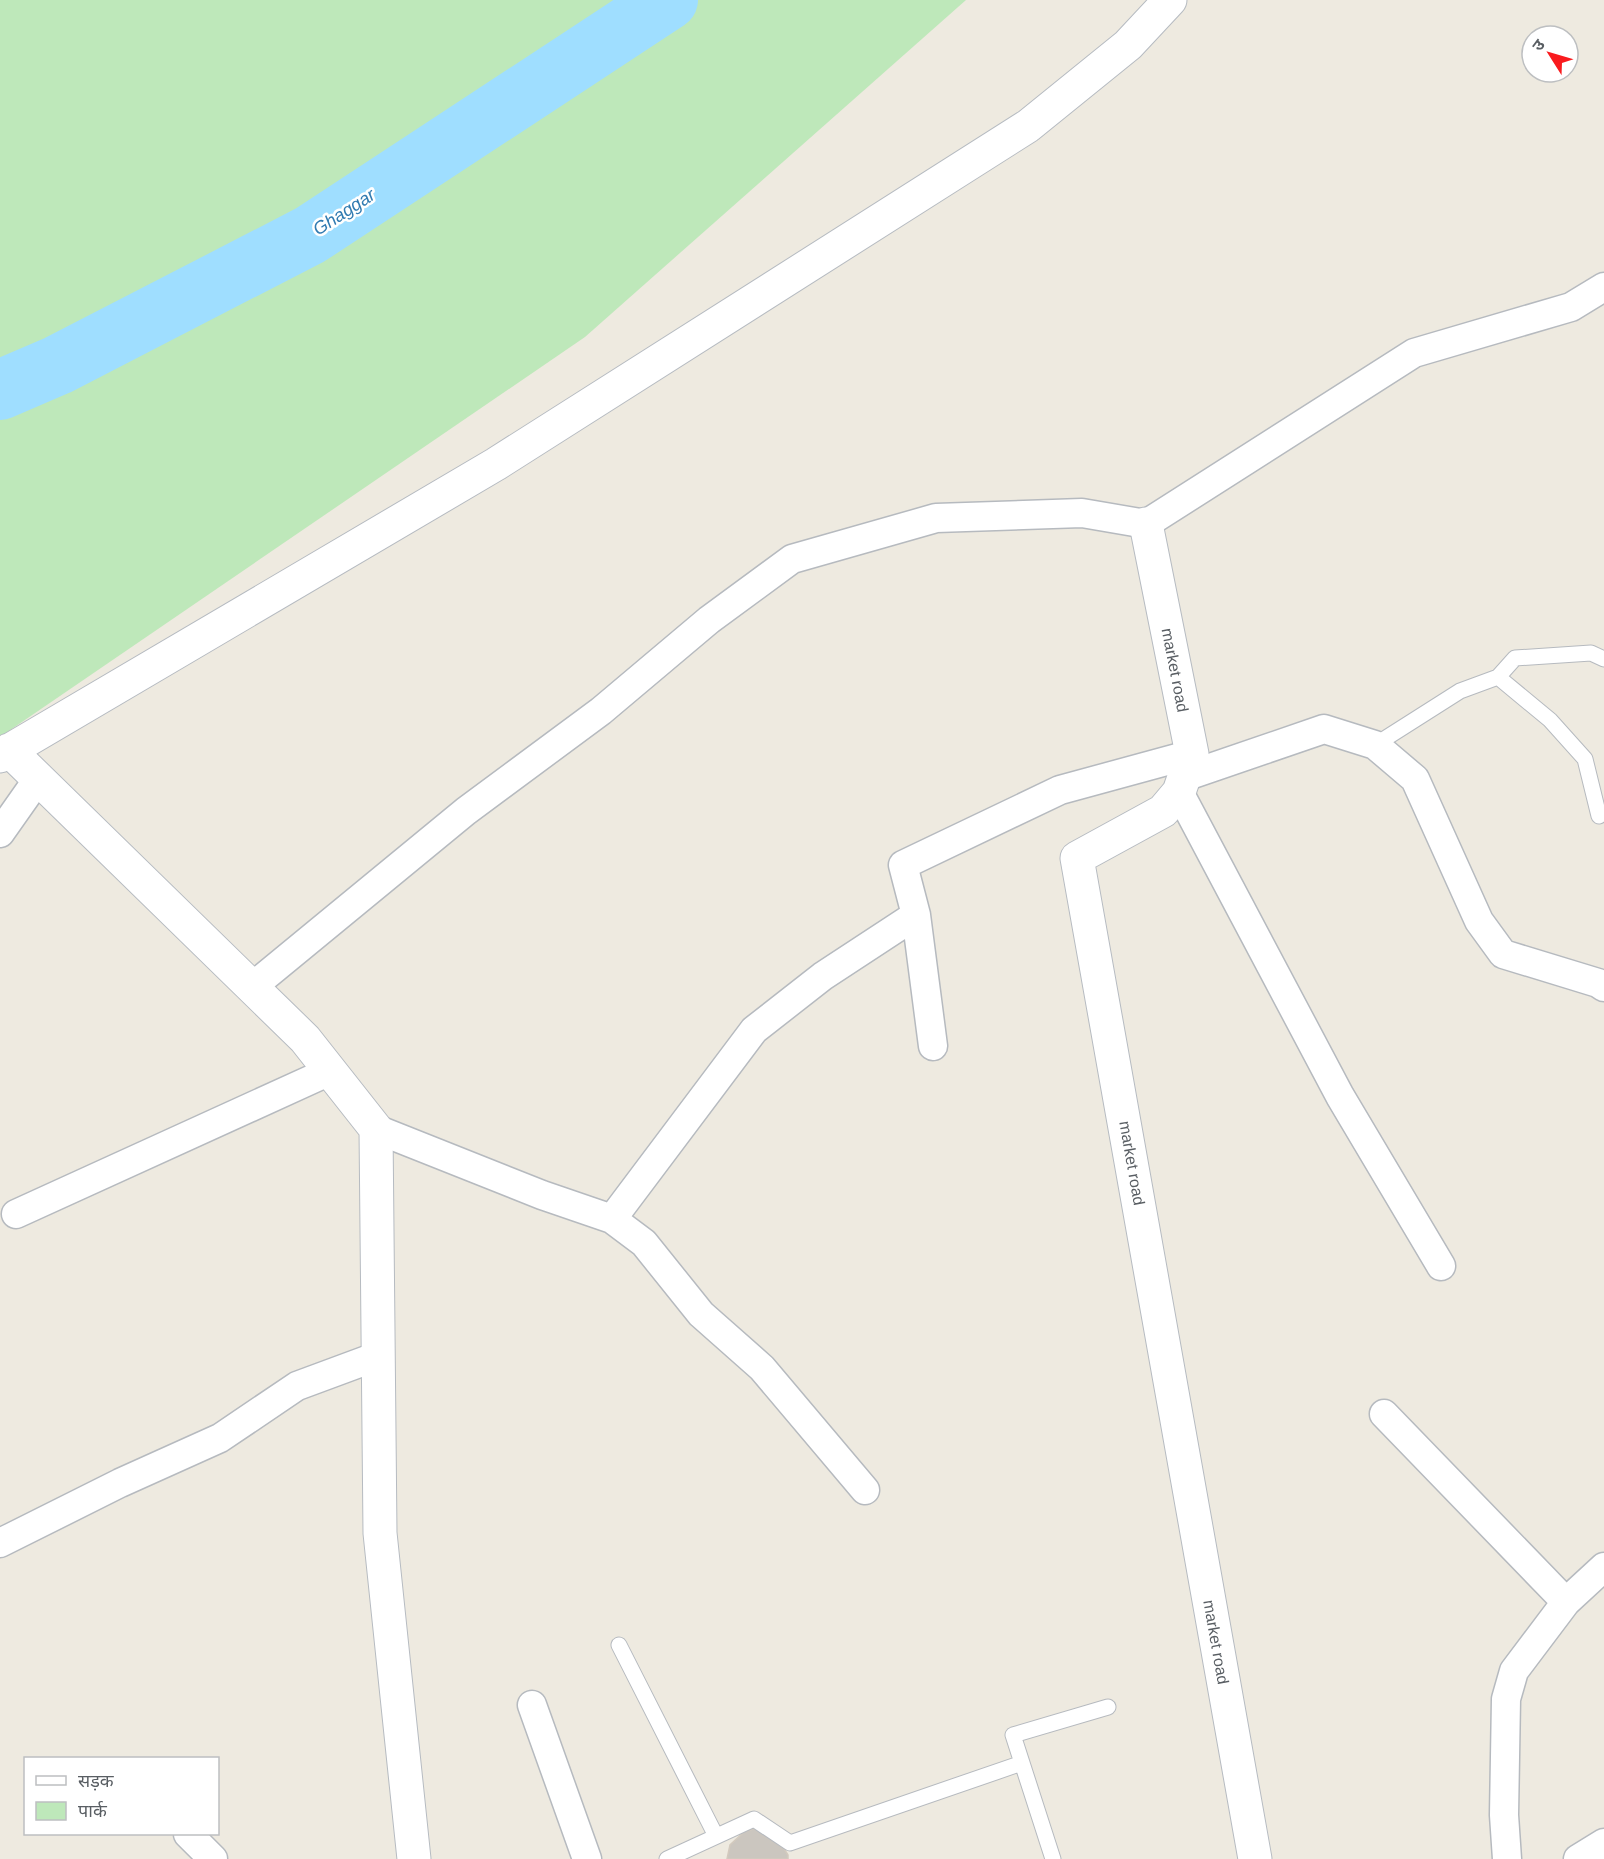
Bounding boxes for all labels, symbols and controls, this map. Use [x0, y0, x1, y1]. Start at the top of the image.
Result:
north arrow [1520, 24, 1580, 84]
text: उ [1529, 36, 1548, 54]
water label: Ghaggar [309, 184, 380, 239]
street label: market road [1159, 626, 1191, 714]
street label: market road [1116, 1119, 1148, 1207]
street label: market road [1200, 1598, 1232, 1686]
legend [24, 1757, 219, 1835]
text: सड़क [78, 1771, 115, 1791]
text: पार्क [78, 1800, 108, 1821]

